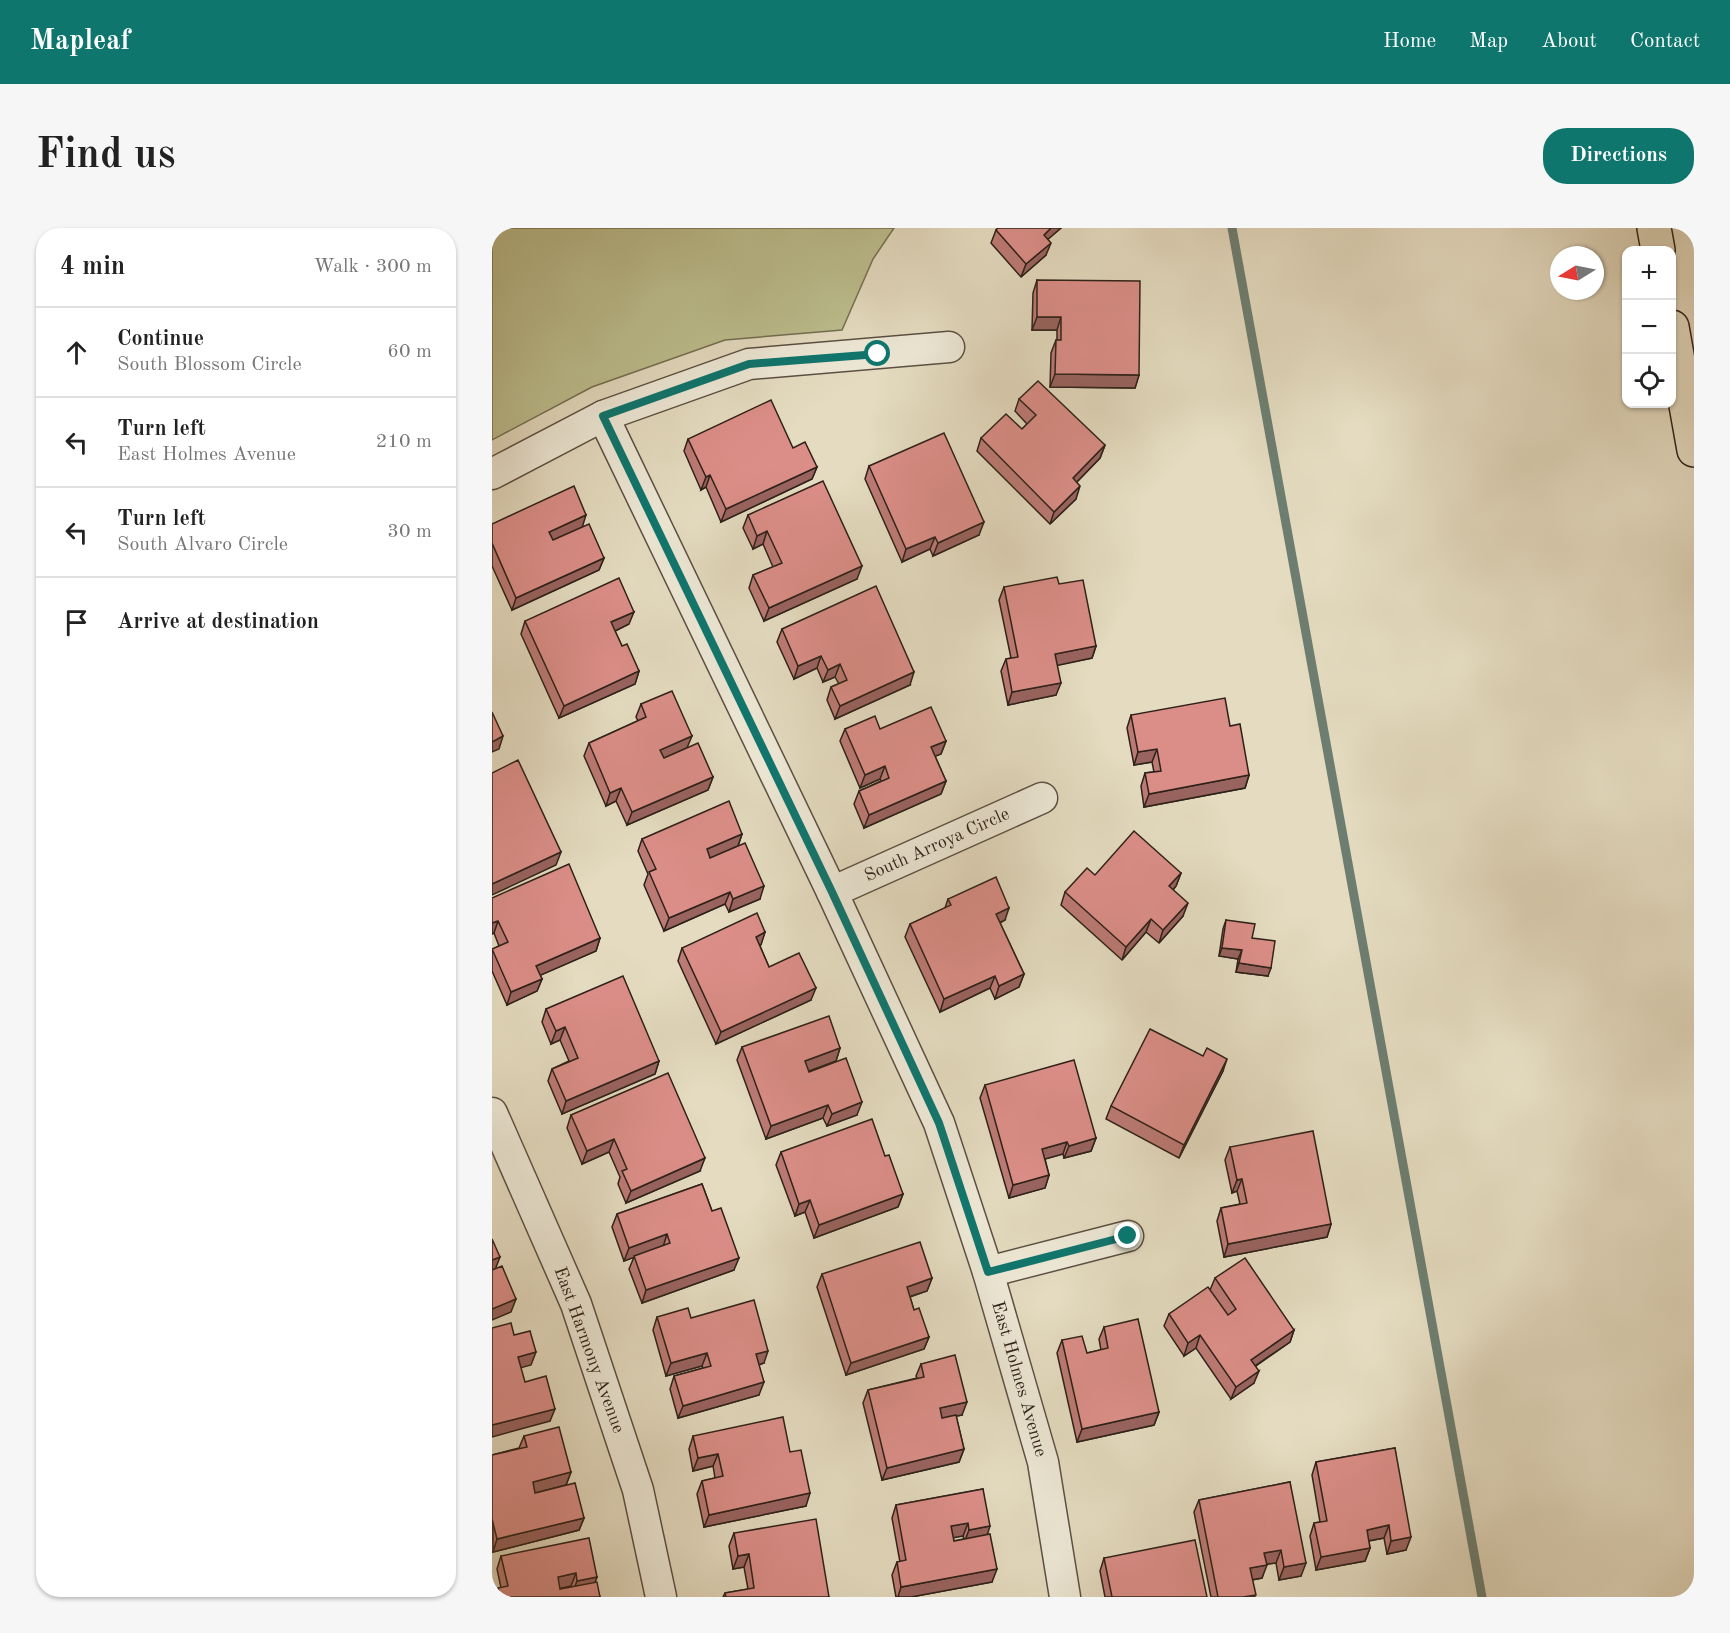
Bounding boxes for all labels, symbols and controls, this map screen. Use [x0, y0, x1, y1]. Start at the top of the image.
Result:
text: Mapleaf [30, 28, 130, 56]
text: Home [1383, 31, 1436, 52]
text: Map [1469, 31, 1508, 52]
text: About [1541, 31, 1597, 52]
text: Contact [1630, 31, 1700, 52]
button: Directions [1543, 128, 1694, 184]
text: Find us [36, 135, 175, 177]
north arrow [1550, 246, 1604, 300]
map controls [1622, 246, 1676, 408]
button: + [1622, 246, 1676, 300]
text: 4 min [60, 254, 125, 280]
text: Walk · 300 m [313, 257, 432, 277]
button: − [1622, 300, 1676, 354]
text: Continue [117, 328, 204, 350]
icon: ahead [60, 336, 93, 369]
route start [864, 340, 890, 366]
text: 60 m [387, 342, 432, 362]
button: locate [1622, 354, 1676, 408]
text: South Blossom Circle [117, 355, 302, 375]
text: Turn left [117, 418, 206, 440]
icon: left [60, 426, 93, 459]
text: 210 m [376, 432, 432, 452]
text: East Holmes Avenue [117, 445, 296, 465]
text: Turn left [117, 508, 206, 530]
icon: left [60, 516, 93, 549]
text: 30 m [387, 522, 432, 542]
text: South Alvaro Circle [117, 535, 288, 555]
icon: arrive [60, 606, 93, 639]
text: Arrive at destination [117, 611, 319, 633]
street label: South Arroya Circle [862, 805, 1012, 885]
route end [1114, 1222, 1140, 1248]
street label: East Harmony Avenue [551, 1264, 627, 1436]
street label: East Holmes Avenue [988, 1299, 1050, 1459]

